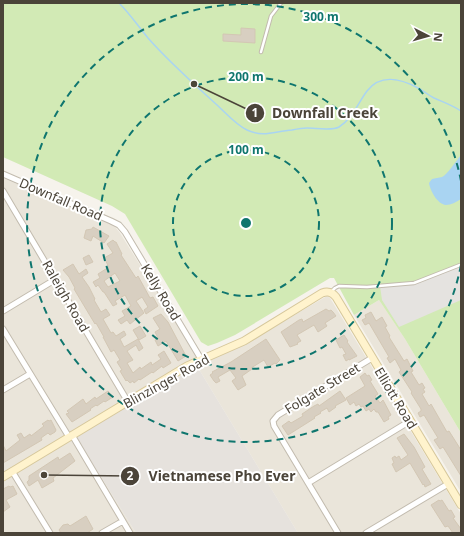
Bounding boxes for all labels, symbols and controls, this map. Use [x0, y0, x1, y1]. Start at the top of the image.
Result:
text: 300 m [303, 8, 339, 25]
north arrow [408, 16, 448, 56]
text: N [431, 32, 446, 42]
text: 200 m [228, 68, 264, 85]
callout: Downfall Creek [245, 100, 386, 126]
text: Downfall Creek [272, 103, 378, 122]
text: 1 [252, 104, 258, 121]
text: 100 m [228, 141, 264, 158]
street label: Downfall Road [17, 173, 105, 225]
centre of rings [239, 216, 253, 230]
street label: Raleigh Road [38, 257, 94, 335]
street label: Kelly Road [137, 260, 185, 324]
street label: Blinzinger Road [120, 350, 212, 412]
street label: Folgate Street [281, 358, 363, 418]
street label: Elliott Road [370, 364, 422, 432]
callout: Vietnamese Pho Ever [120, 463, 303, 489]
text: Vietnamese Pho Ever [149, 466, 296, 485]
text: 2 [127, 467, 134, 484]

